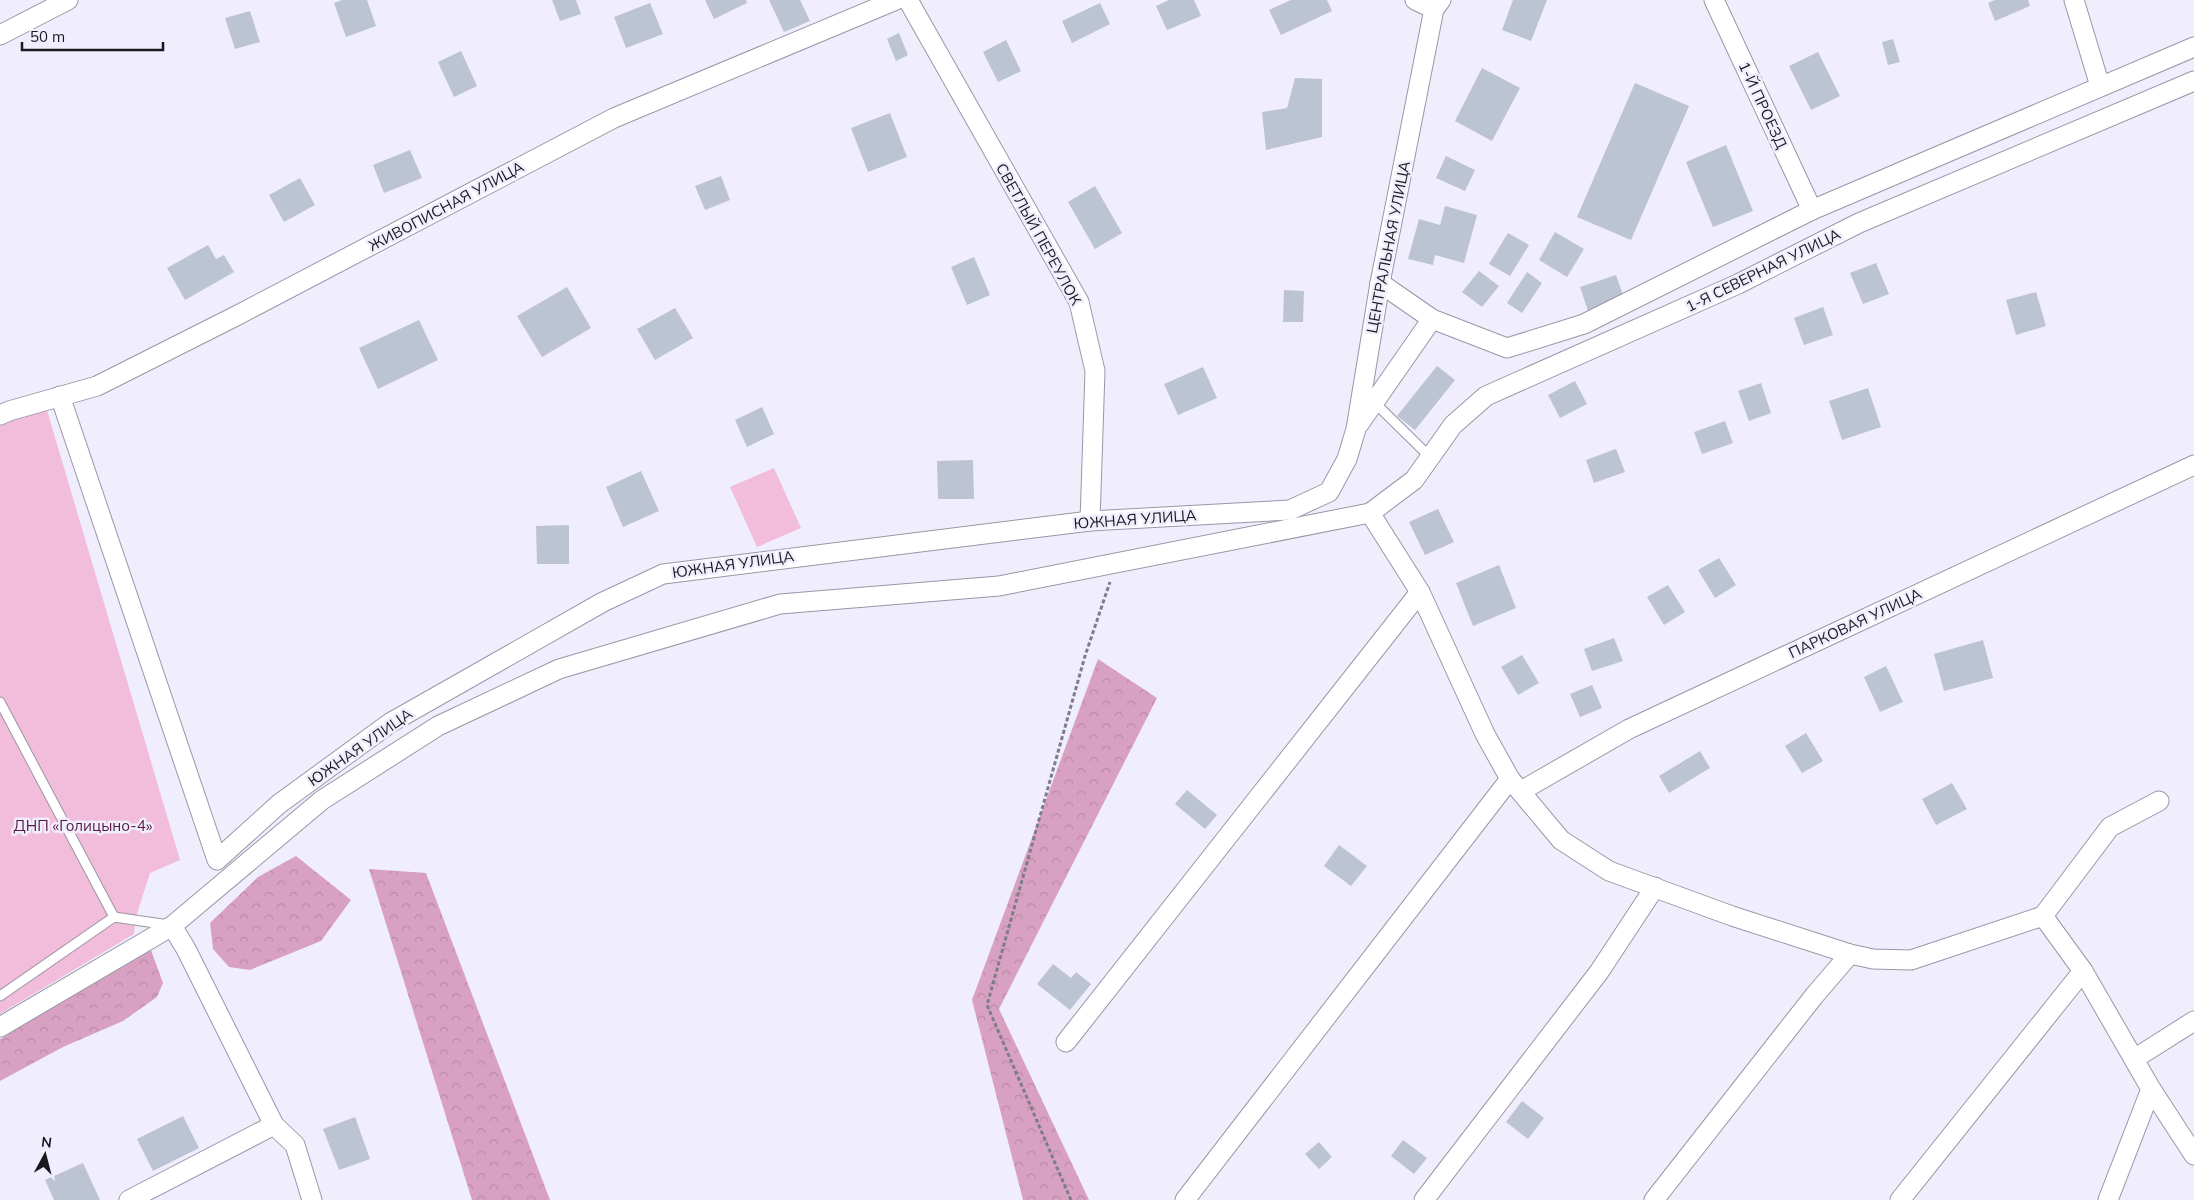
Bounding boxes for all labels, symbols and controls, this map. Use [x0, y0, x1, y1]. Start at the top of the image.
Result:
scale bar [22, 20, 164, 52]
text: 50 m [30, 27, 65, 46]
street label: 1-Й ПРОЕЗД [1735, 58, 1791, 152]
street label: ЖИВОПИСНАЯ УЛИЦА [365, 157, 527, 255]
street label: ЦЕНТРАЛЬНАЯ УЛИЦА [1362, 159, 1414, 335]
street label: СВЕТЛЫЙ ПЕРЕУЛОК [992, 160, 1086, 308]
street label: 1-Я СЕВЕРНАЯ УЛИЦА [1682, 224, 1844, 316]
street label: ЮЖНАЯ УЛИЦА [1073, 505, 1197, 533]
street label: ЮЖНАЯ УЛИЦА [671, 546, 795, 582]
street label: ПАРКОВАЯ УЛИЦА [1785, 584, 1925, 662]
street label: ЮЖНАЯ УЛИЦА [304, 704, 416, 790]
park label: ДНП «Голицыно-4» [14, 816, 153, 835]
north arrow [20, 1130, 70, 1180]
text: N [40, 1133, 53, 1152]

